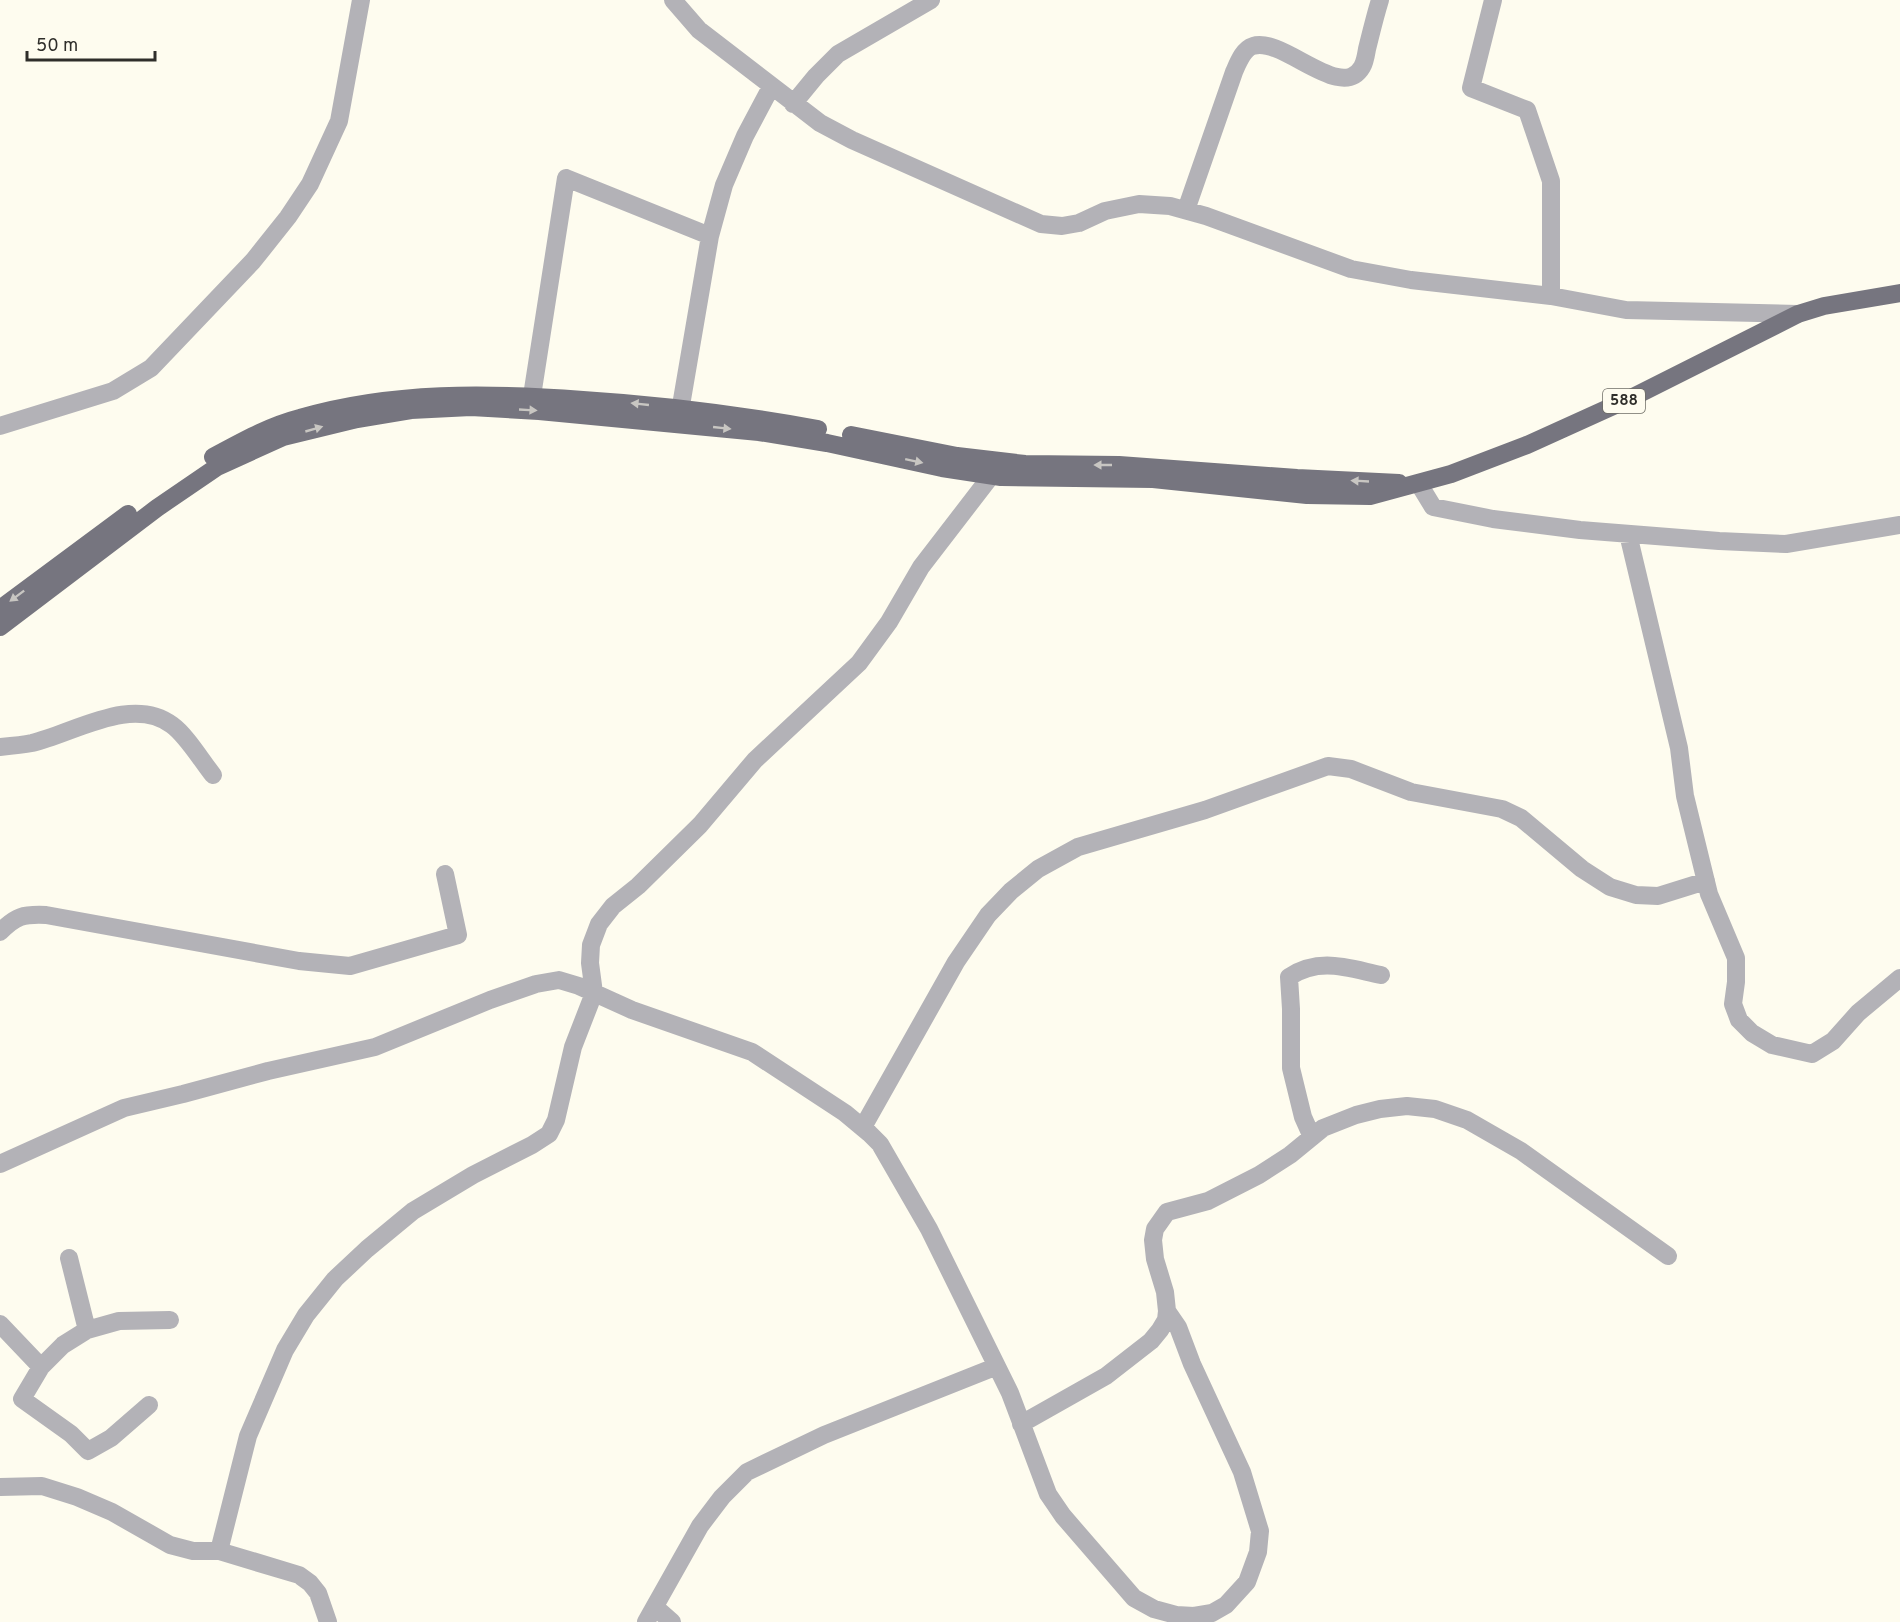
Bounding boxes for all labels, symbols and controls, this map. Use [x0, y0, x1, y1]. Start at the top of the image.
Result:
scale bar [27, 24, 154, 62]
text: 50 m [36, 35, 78, 58]
road number: 588 [1603, 389, 1645, 413]
one-way arrow [630, 399, 649, 409]
one-way arrow [518, 406, 537, 415]
one-way arrow [712, 423, 731, 433]
one-way arrow [305, 424, 323, 433]
one-way arrow [904, 457, 923, 467]
one-way arrow [1093, 460, 1112, 470]
one-way arrow [1351, 477, 1370, 486]
one-way arrow [10, 590, 26, 602]

